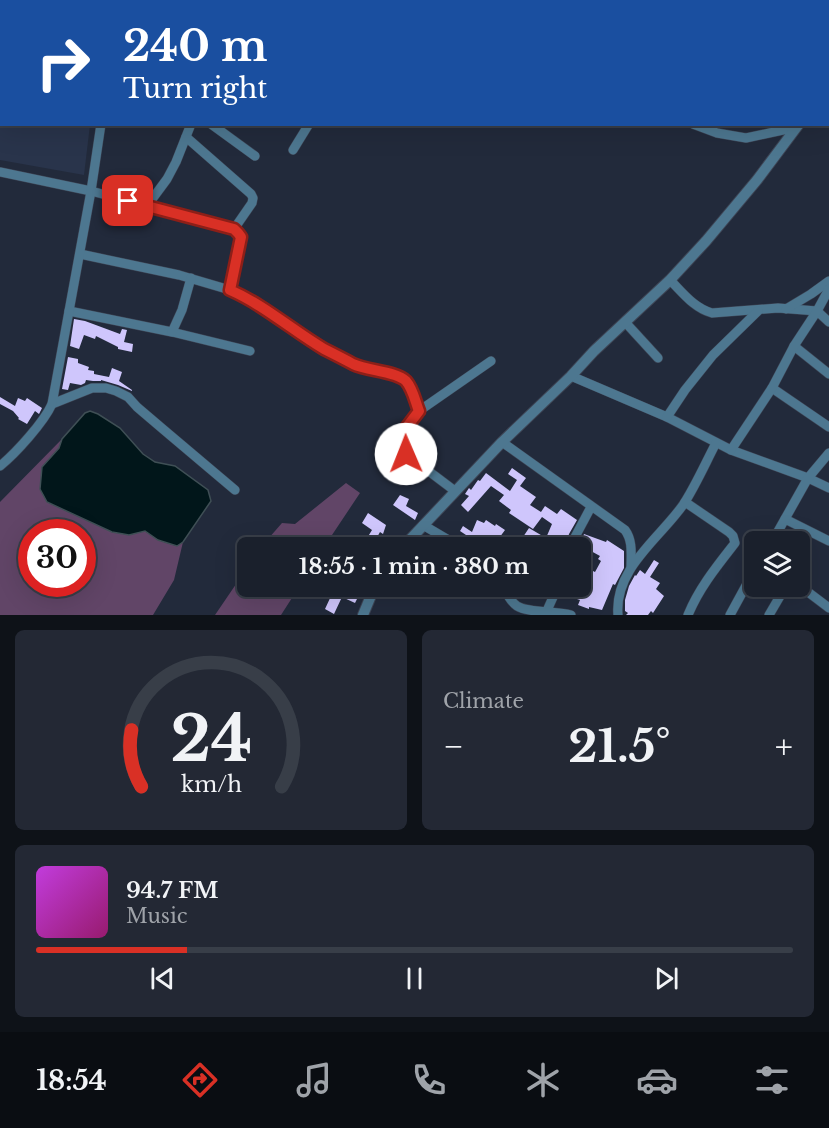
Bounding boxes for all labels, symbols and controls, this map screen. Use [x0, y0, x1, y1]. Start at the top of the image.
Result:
text: 240 m [123, 20, 268, 72]
icon: right [24, 24, 102, 102]
text: Turn right [123, 72, 267, 105]
pin [102, 175, 153, 226]
icon: arrive [111, 184, 144, 217]
position arrow [374, 422, 438, 486]
speed limit sign: 30 [18, 519, 96, 597]
map controls [744, 531, 810, 597]
button: layers [744, 531, 810, 597]
text: 18:55 · 1 min · 380 m [299, 553, 529, 580]
text: Climate [443, 689, 524, 713]
text: 24 [170, 700, 252, 778]
text: 21.5° [568, 718, 671, 774]
text: − [443, 726, 464, 767]
text: + [775, 726, 793, 767]
text: km/h [181, 771, 242, 798]
text: 94.7 FM [126, 877, 218, 904]
text: Music [126, 904, 187, 928]
icon: previous [146, 962, 179, 995]
icon: pause [398, 962, 431, 995]
icon: next [650, 962, 683, 995]
icon: directions [179, 1059, 221, 1101]
icon: music [293, 1059, 335, 1101]
icon: phone [408, 1059, 450, 1101]
icon: climate [522, 1059, 564, 1101]
icon: car [636, 1059, 678, 1101]
icon: filters [751, 1059, 793, 1101]
text: 18:54 [36, 1064, 107, 1097]

